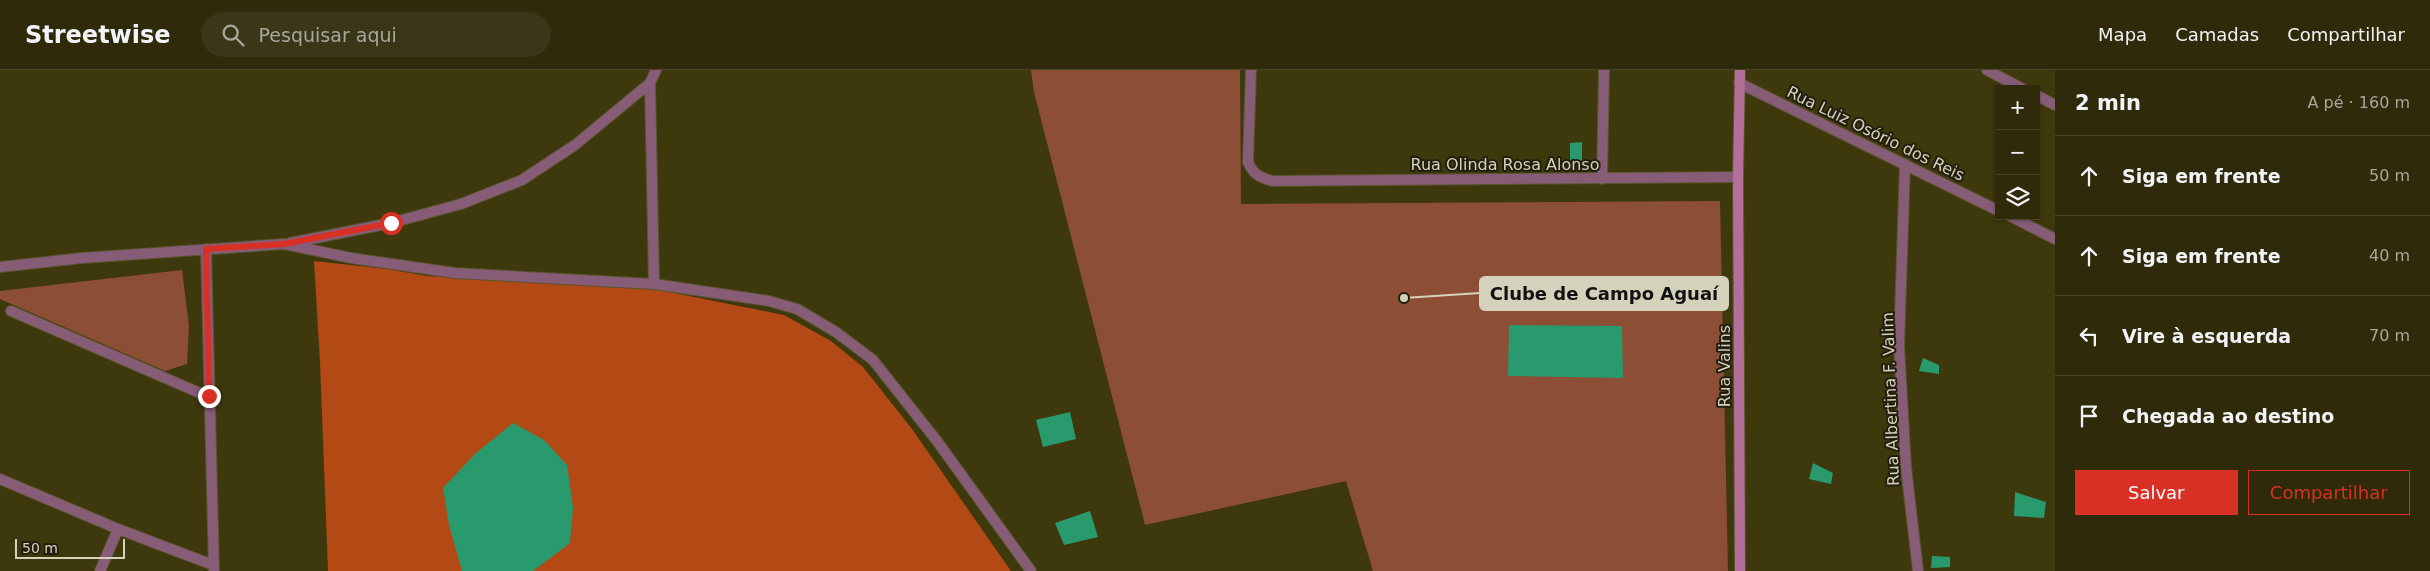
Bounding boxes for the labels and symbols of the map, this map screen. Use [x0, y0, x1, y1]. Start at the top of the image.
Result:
street label: Rua Luiz Osório dos Reis [1784, 82, 1968, 185]
street label: Rua Olinda Rosa Alonso [1411, 155, 1599, 174]
route start [380, 212, 403, 235]
callout: Clube de Campo Aguaí [1480, 277, 1728, 310]
text: Clube de Campo Aguaí [1490, 283, 1719, 304]
street label: Rua Albertina F. Valim [1878, 312, 1903, 486]
street label: Rua Valins [1715, 325, 1734, 407]
route end [198, 385, 221, 408]
scale bar [15, 536, 125, 559]

